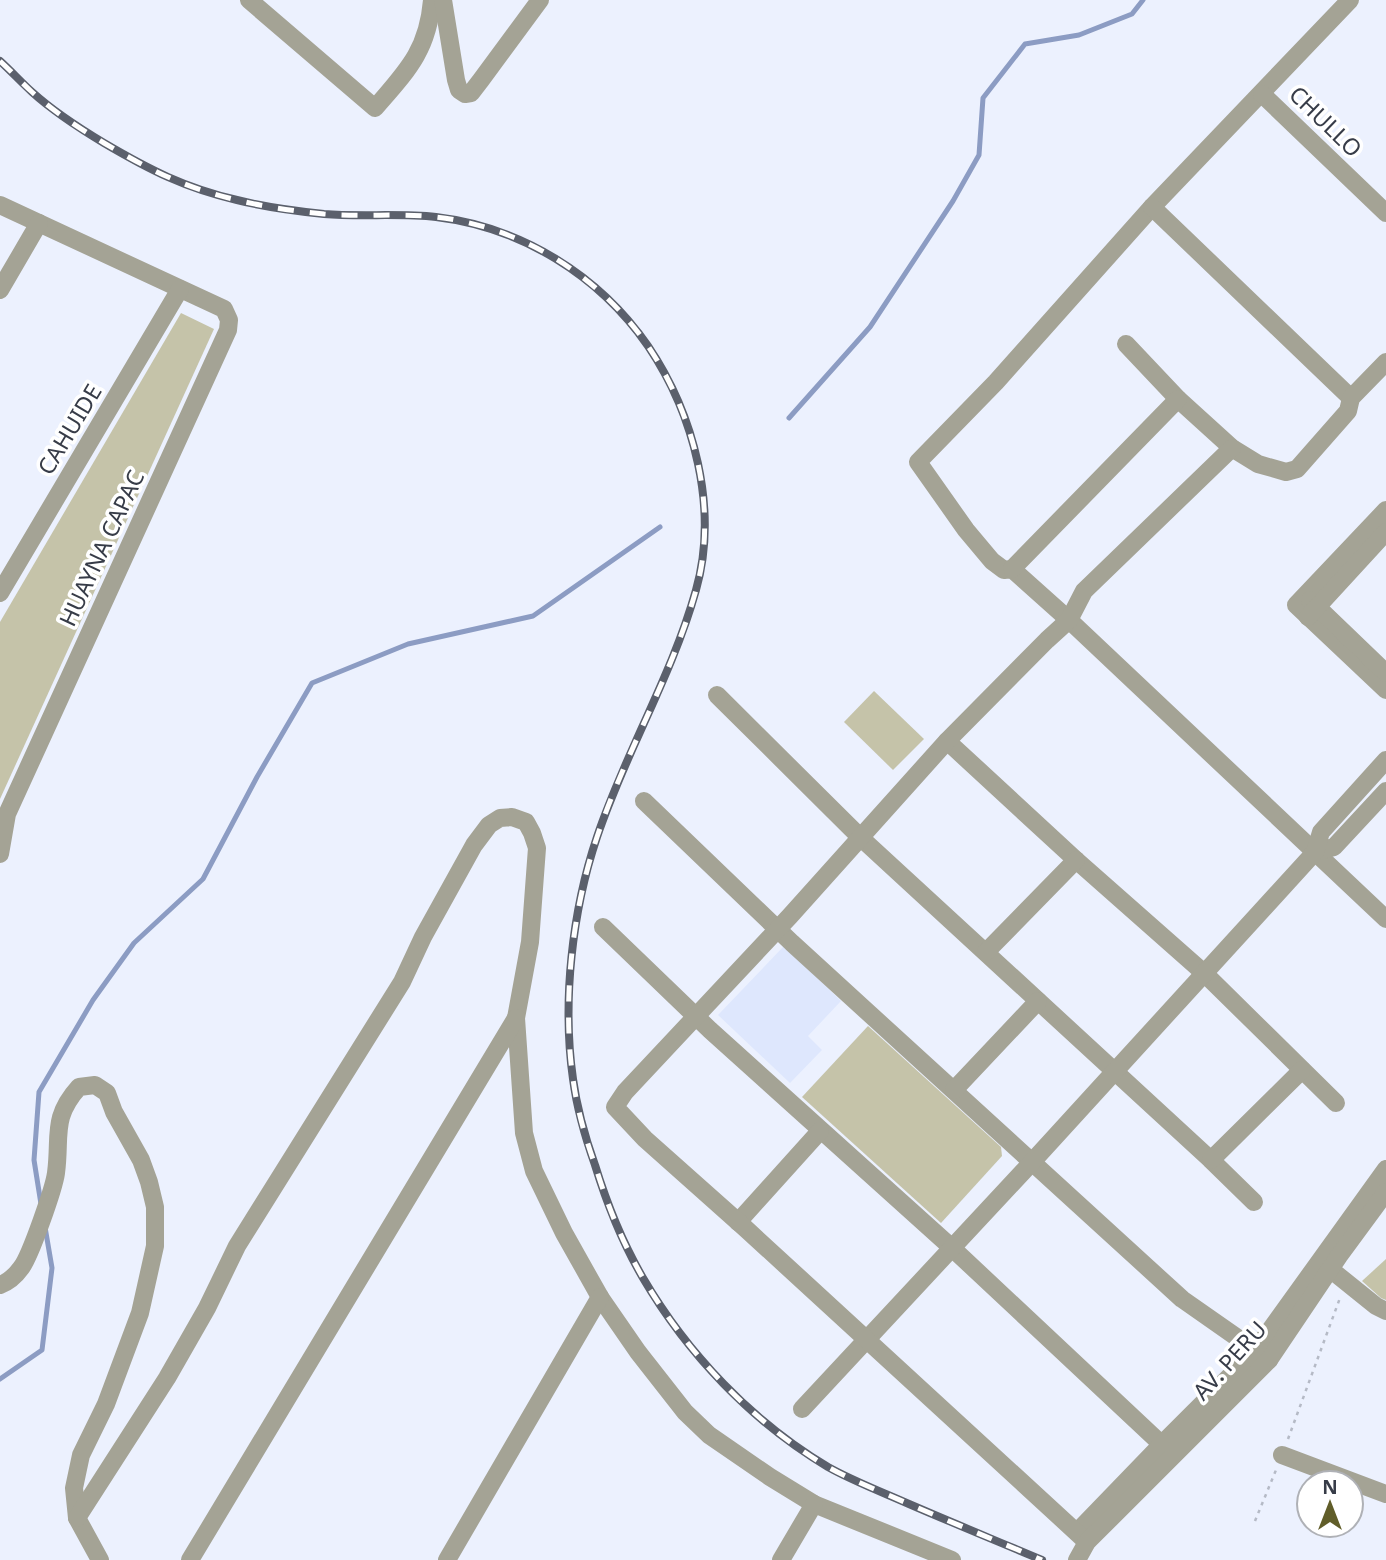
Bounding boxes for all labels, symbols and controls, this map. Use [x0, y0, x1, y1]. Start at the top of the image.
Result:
street label: CHULLO [1283, 78, 1369, 164]
street label: CAHUIDE [29, 378, 109, 480]
street label: HUAYNA CAPAC [51, 465, 151, 631]
street label: AV. PERU [1185, 1313, 1273, 1407]
north arrow [1295, 1469, 1365, 1539]
text: N [1322, 1474, 1338, 1500]

